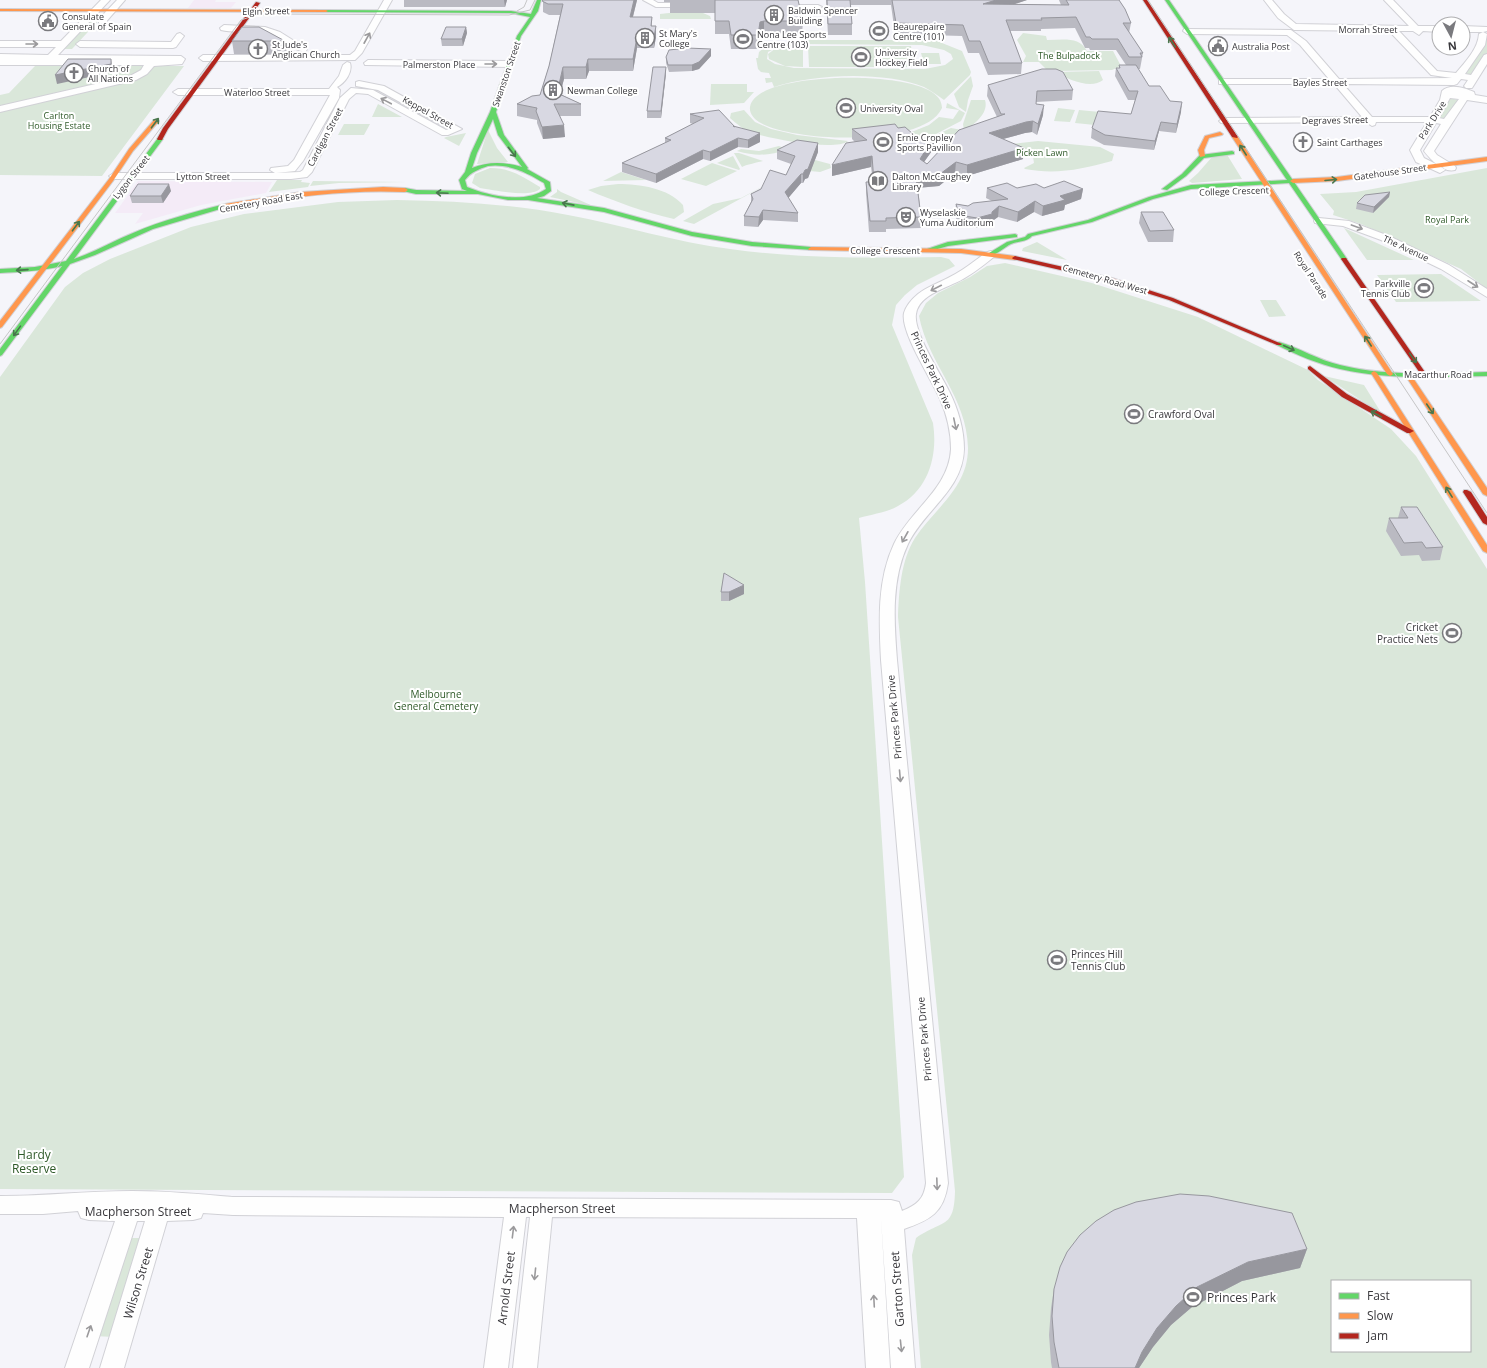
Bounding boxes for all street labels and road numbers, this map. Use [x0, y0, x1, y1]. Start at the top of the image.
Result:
street label: Elgin Street [242, 4, 290, 18]
street label: Morrah Street [1339, 23, 1397, 36]
street label: Swanston Street [489, 40, 523, 108]
street label: Palmerston Place [403, 58, 475, 71]
street label: Bayles Street [1293, 76, 1347, 89]
street label: Waterloo Street [224, 86, 290, 99]
street label: Keppel Street [400, 93, 456, 131]
street label: Park Drive [1415, 98, 1449, 142]
street label: Cardigan Street [304, 105, 346, 169]
street label: Degraves Street [1302, 113, 1368, 127]
street label: Lygon Street [110, 152, 152, 202]
street label: Gatehouse Street [1353, 160, 1427, 184]
street label: Lytton Street [176, 170, 230, 183]
street label: College Crescent [1199, 183, 1269, 199]
street label: Cemetery Road East [218, 188, 304, 216]
street label: The Avenue [1381, 232, 1431, 264]
street label: College Crescent [850, 244, 920, 257]
street label: Royal Parade [1291, 249, 1331, 301]
street label: Cemetery Road West [1061, 261, 1149, 297]
street label: Princes Park Drive [908, 329, 956, 412]
street label: Macarthur Road [1404, 368, 1472, 381]
street label: Princes Park Drive [883, 674, 905, 760]
street label: Princes Park Drive [913, 996, 935, 1082]
street label: Macpherson Street [509, 1200, 615, 1217]
street label: Macpherson Street [85, 1203, 191, 1220]
street label: Wilson Street [119, 1245, 157, 1321]
street label: Arnold Street [493, 1250, 519, 1326]
street label: Garton Street [886, 1251, 908, 1327]

